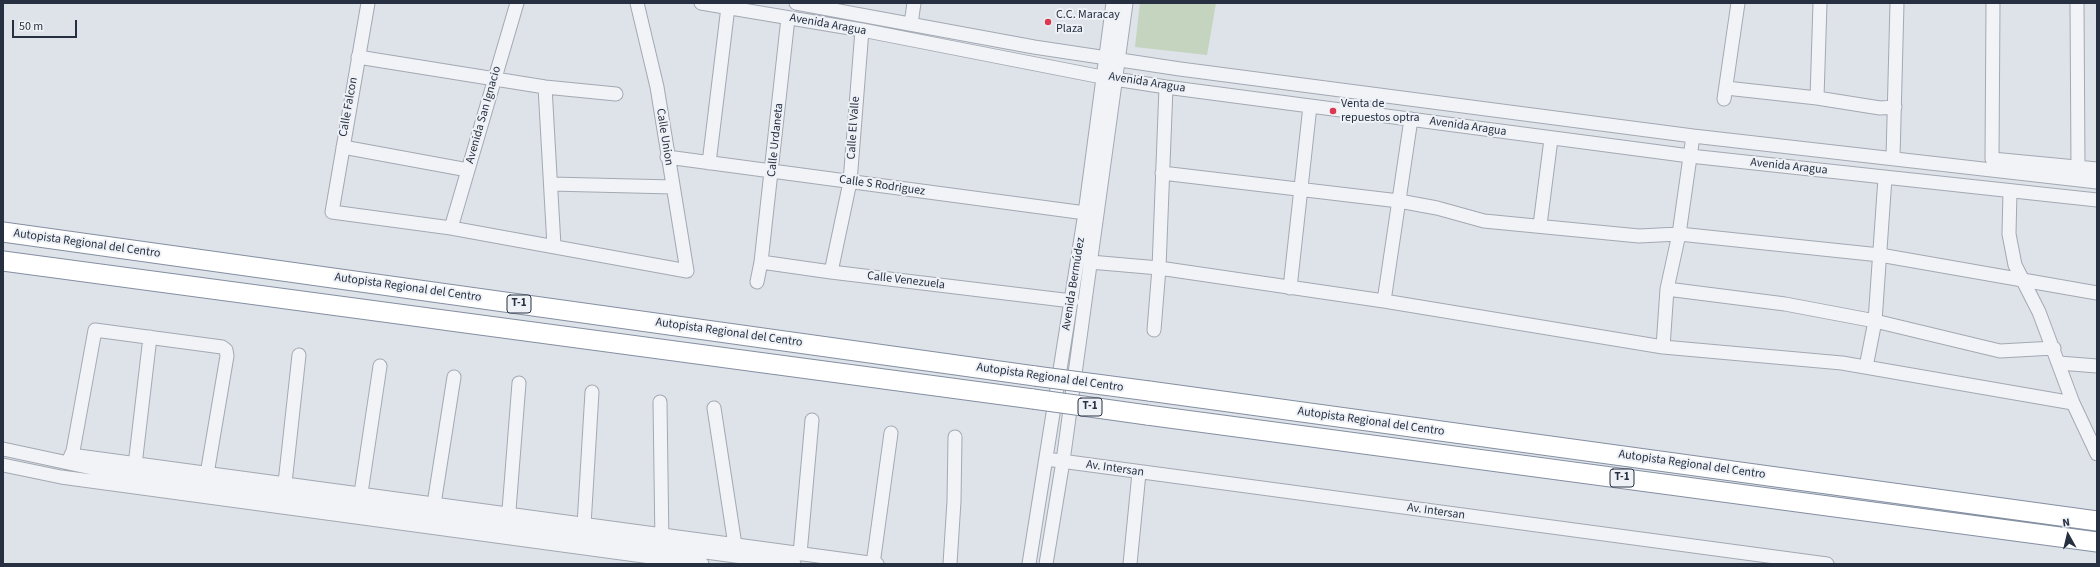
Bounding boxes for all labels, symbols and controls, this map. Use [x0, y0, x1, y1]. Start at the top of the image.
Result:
place label: C.C. Maracay Plaza [1056, 8, 1120, 36]
street label: Avenida Aragua [789, 11, 867, 39]
scale bar [14, 12, 79, 38]
marker: C.C. Maracay Plaza [1043, 17, 1053, 27]
text: 50 m [19, 18, 43, 35]
street label: Avenida San Ignacio [463, 65, 505, 165]
street label: Avenida Aragua [1108, 70, 1186, 96]
street label: Calle Falcon [337, 76, 361, 138]
street label: Calle El Valle [845, 96, 863, 160]
place label: Venta de repuestos optra [1341, 97, 1420, 125]
street label: Calle Urdaneta [765, 102, 787, 178]
marker: Venta de repuestos optra [1328, 106, 1338, 116]
street label: Calle Union [652, 107, 676, 167]
street label: Avenida Aragua [1429, 114, 1507, 140]
street label: Avenida Aragua [1750, 156, 1828, 178]
street label: Calle S Rodriguez [838, 173, 926, 199]
street label: Autopista Regional del Centro [13, 227, 161, 261]
street label: Avenida Bermúdez [1060, 236, 1088, 332]
street label: Calle Venezuela [866, 269, 946, 293]
street label: Autopista Regional del Centro [334, 271, 482, 305]
road number: T-1 [507, 295, 531, 313]
street label: Autopista Regional del Centro [655, 316, 803, 350]
street label: Autopista Regional del Centro [976, 361, 1124, 395]
road number: T-1 [1078, 398, 1102, 416]
street label: Autopista Regional del Centro [1297, 405, 1445, 439]
street label: Autopista Regional del Centro [1618, 448, 1766, 482]
street label: Av. Intersan [1085, 458, 1145, 480]
road number: T-1 [1610, 469, 1634, 487]
street label: Av. Intersan [1406, 501, 1466, 523]
north arrow [2048, 515, 2088, 555]
text: N [2062, 515, 2071, 531]

